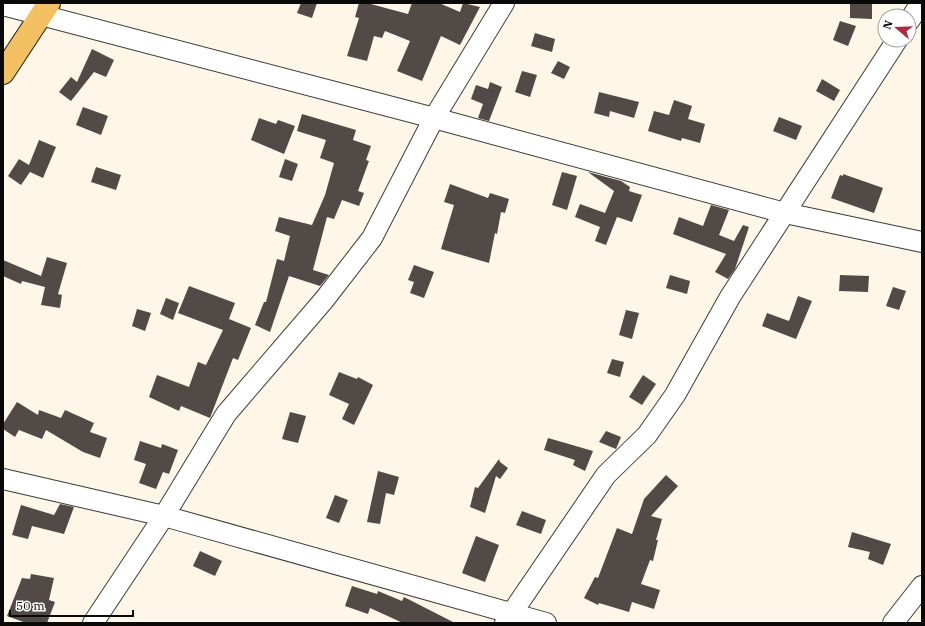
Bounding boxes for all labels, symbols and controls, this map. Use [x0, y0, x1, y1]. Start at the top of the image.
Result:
north arrow [877, 8, 917, 48]
text: N [880, 18, 896, 31]
scale bar [10, 592, 133, 618]
text: 50 m [16, 598, 45, 613]

